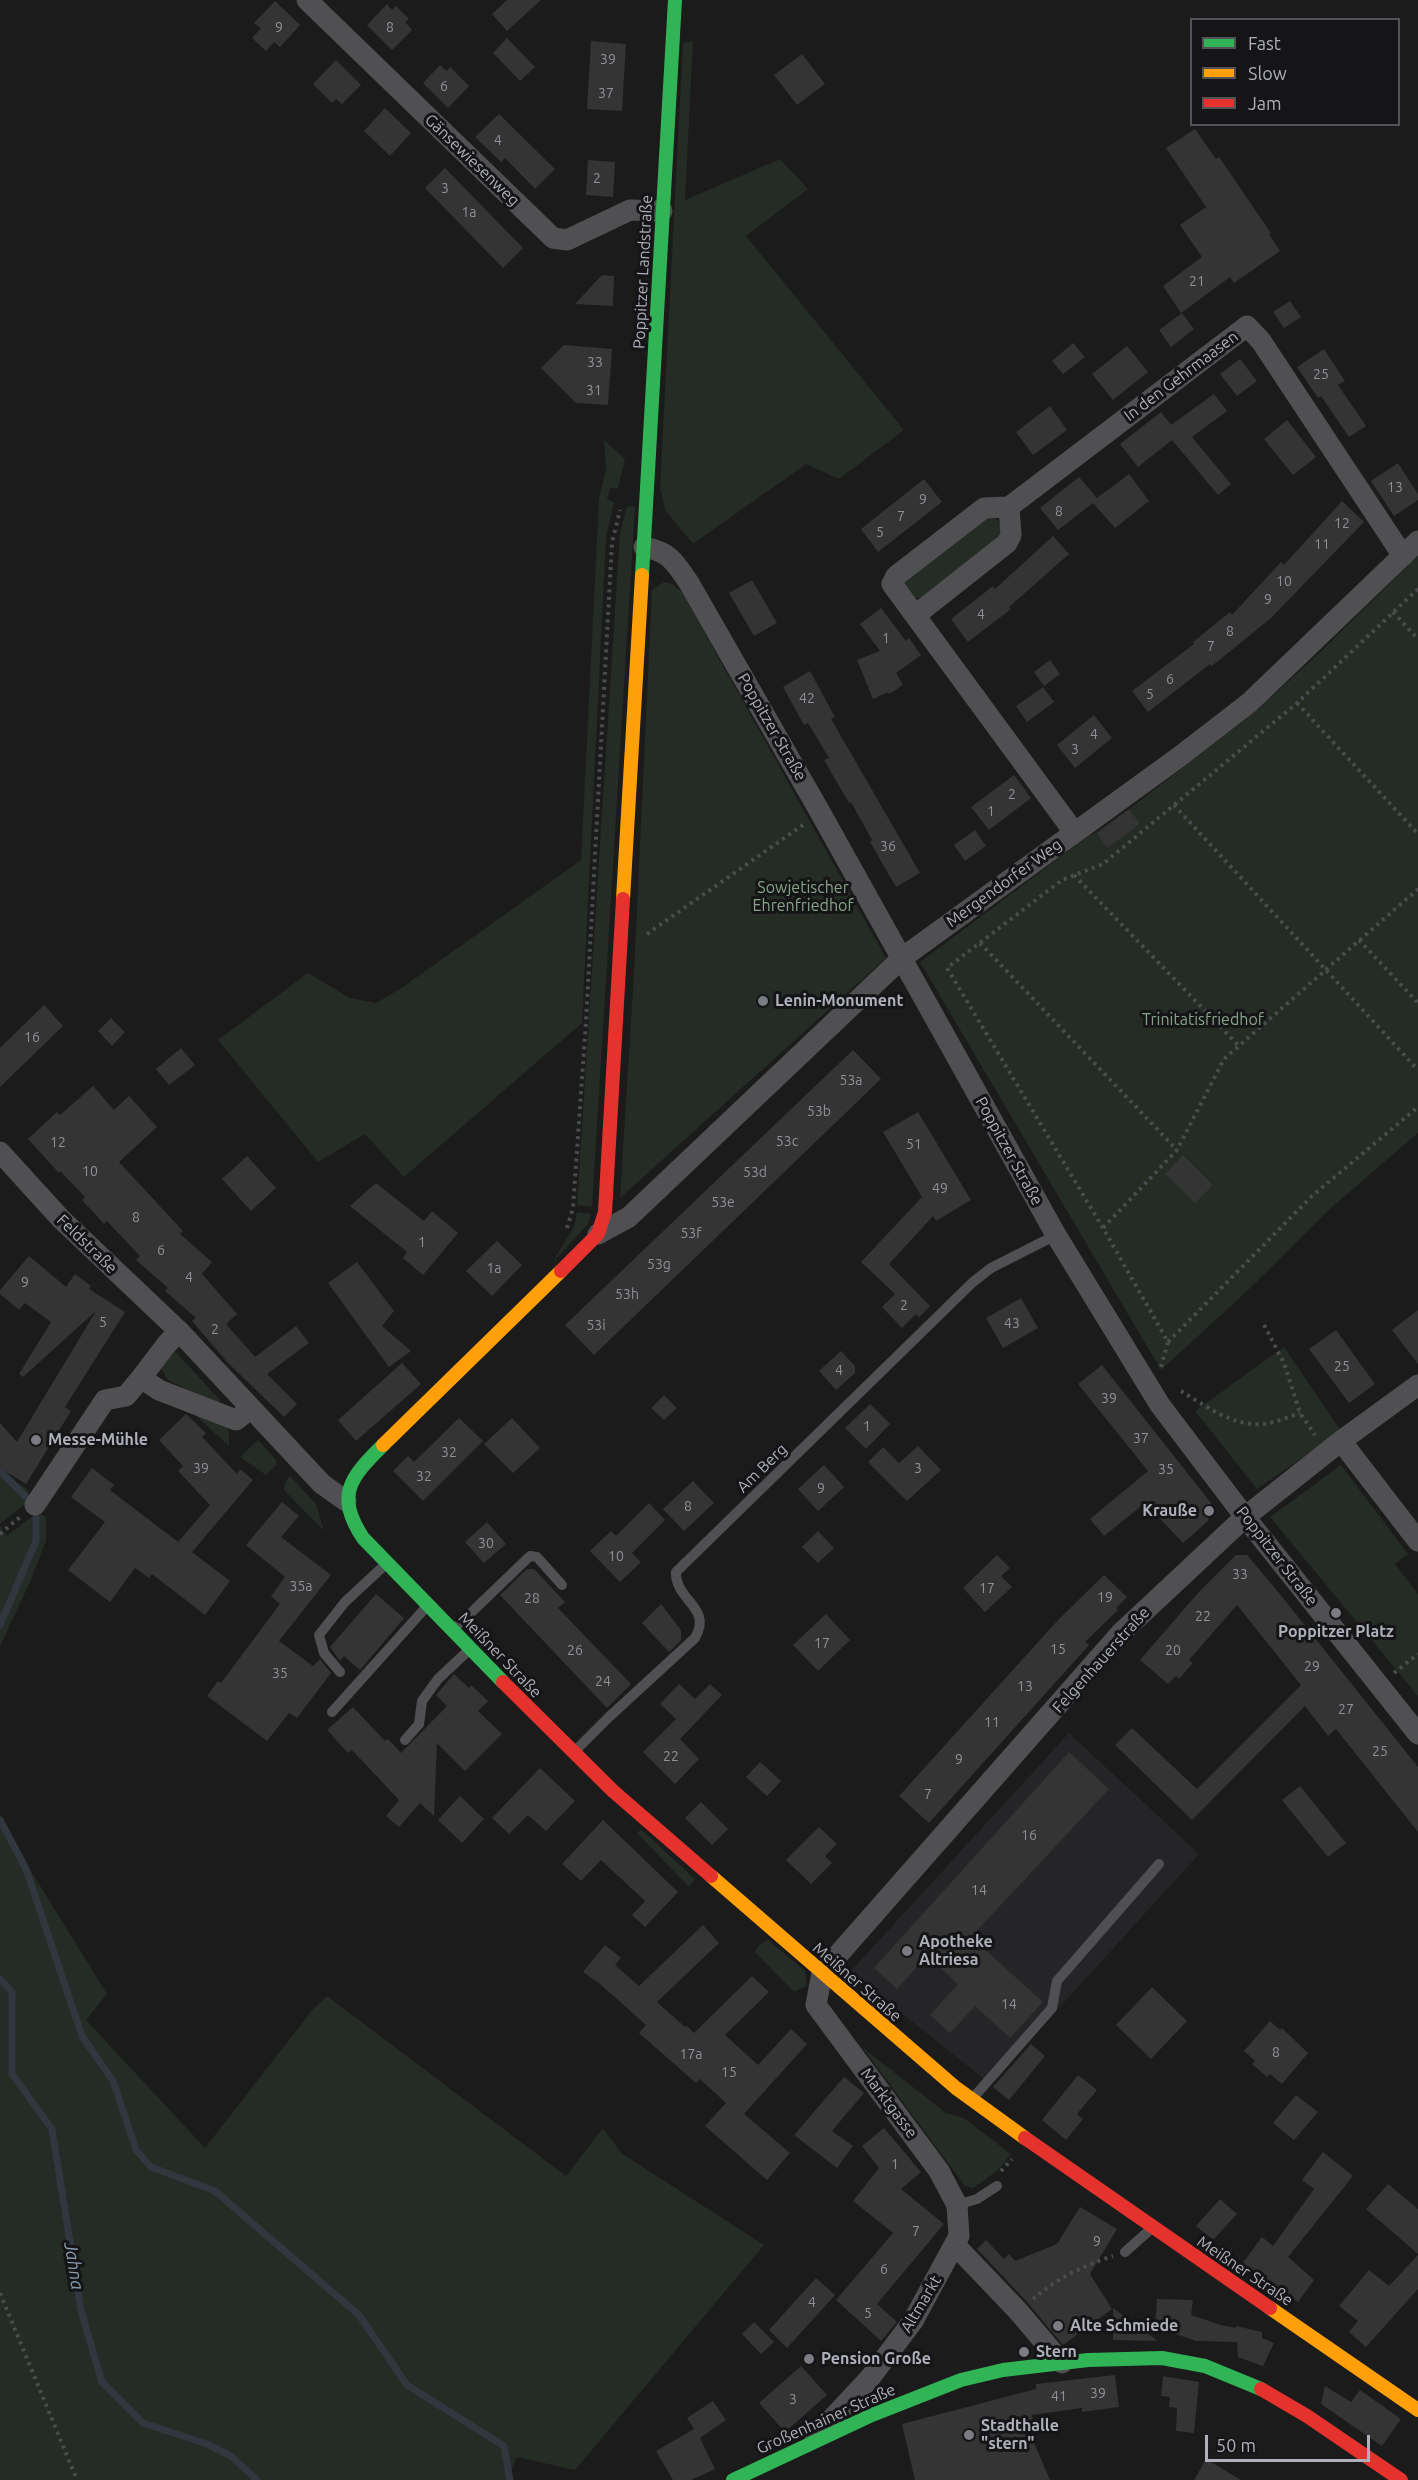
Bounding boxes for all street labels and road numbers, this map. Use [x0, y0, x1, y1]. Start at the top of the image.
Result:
street label: Gänsewiesenweg [421, 110, 523, 210]
street label: Poppitzer Landstraße [629, 194, 657, 350]
street label: In den Gehrmaasen [1120, 327, 1242, 425]
street label: Poppitzer Straße [733, 670, 811, 784]
street label: Mergendorfer Weg [943, 835, 1065, 931]
street label: Poppitzer Straße [971, 1093, 1047, 1209]
street label: Feldstraße [53, 1210, 121, 1278]
street label: Am Berg [733, 1440, 791, 1496]
street label: Poppitzer Straße [1232, 1502, 1322, 1610]
street label: Felgenhauerstraße [1048, 1603, 1154, 1717]
street label: Meißner Straße [454, 1608, 546, 1702]
street label: Meißner Straße [809, 1938, 905, 2026]
street label: Marktgasse [856, 2064, 922, 2142]
street label: Meißner Straße [1193, 2232, 1297, 2310]
street label: Altmarkt [896, 2272, 946, 2336]
street label: Großenhainer Straße [754, 2380, 898, 2458]

